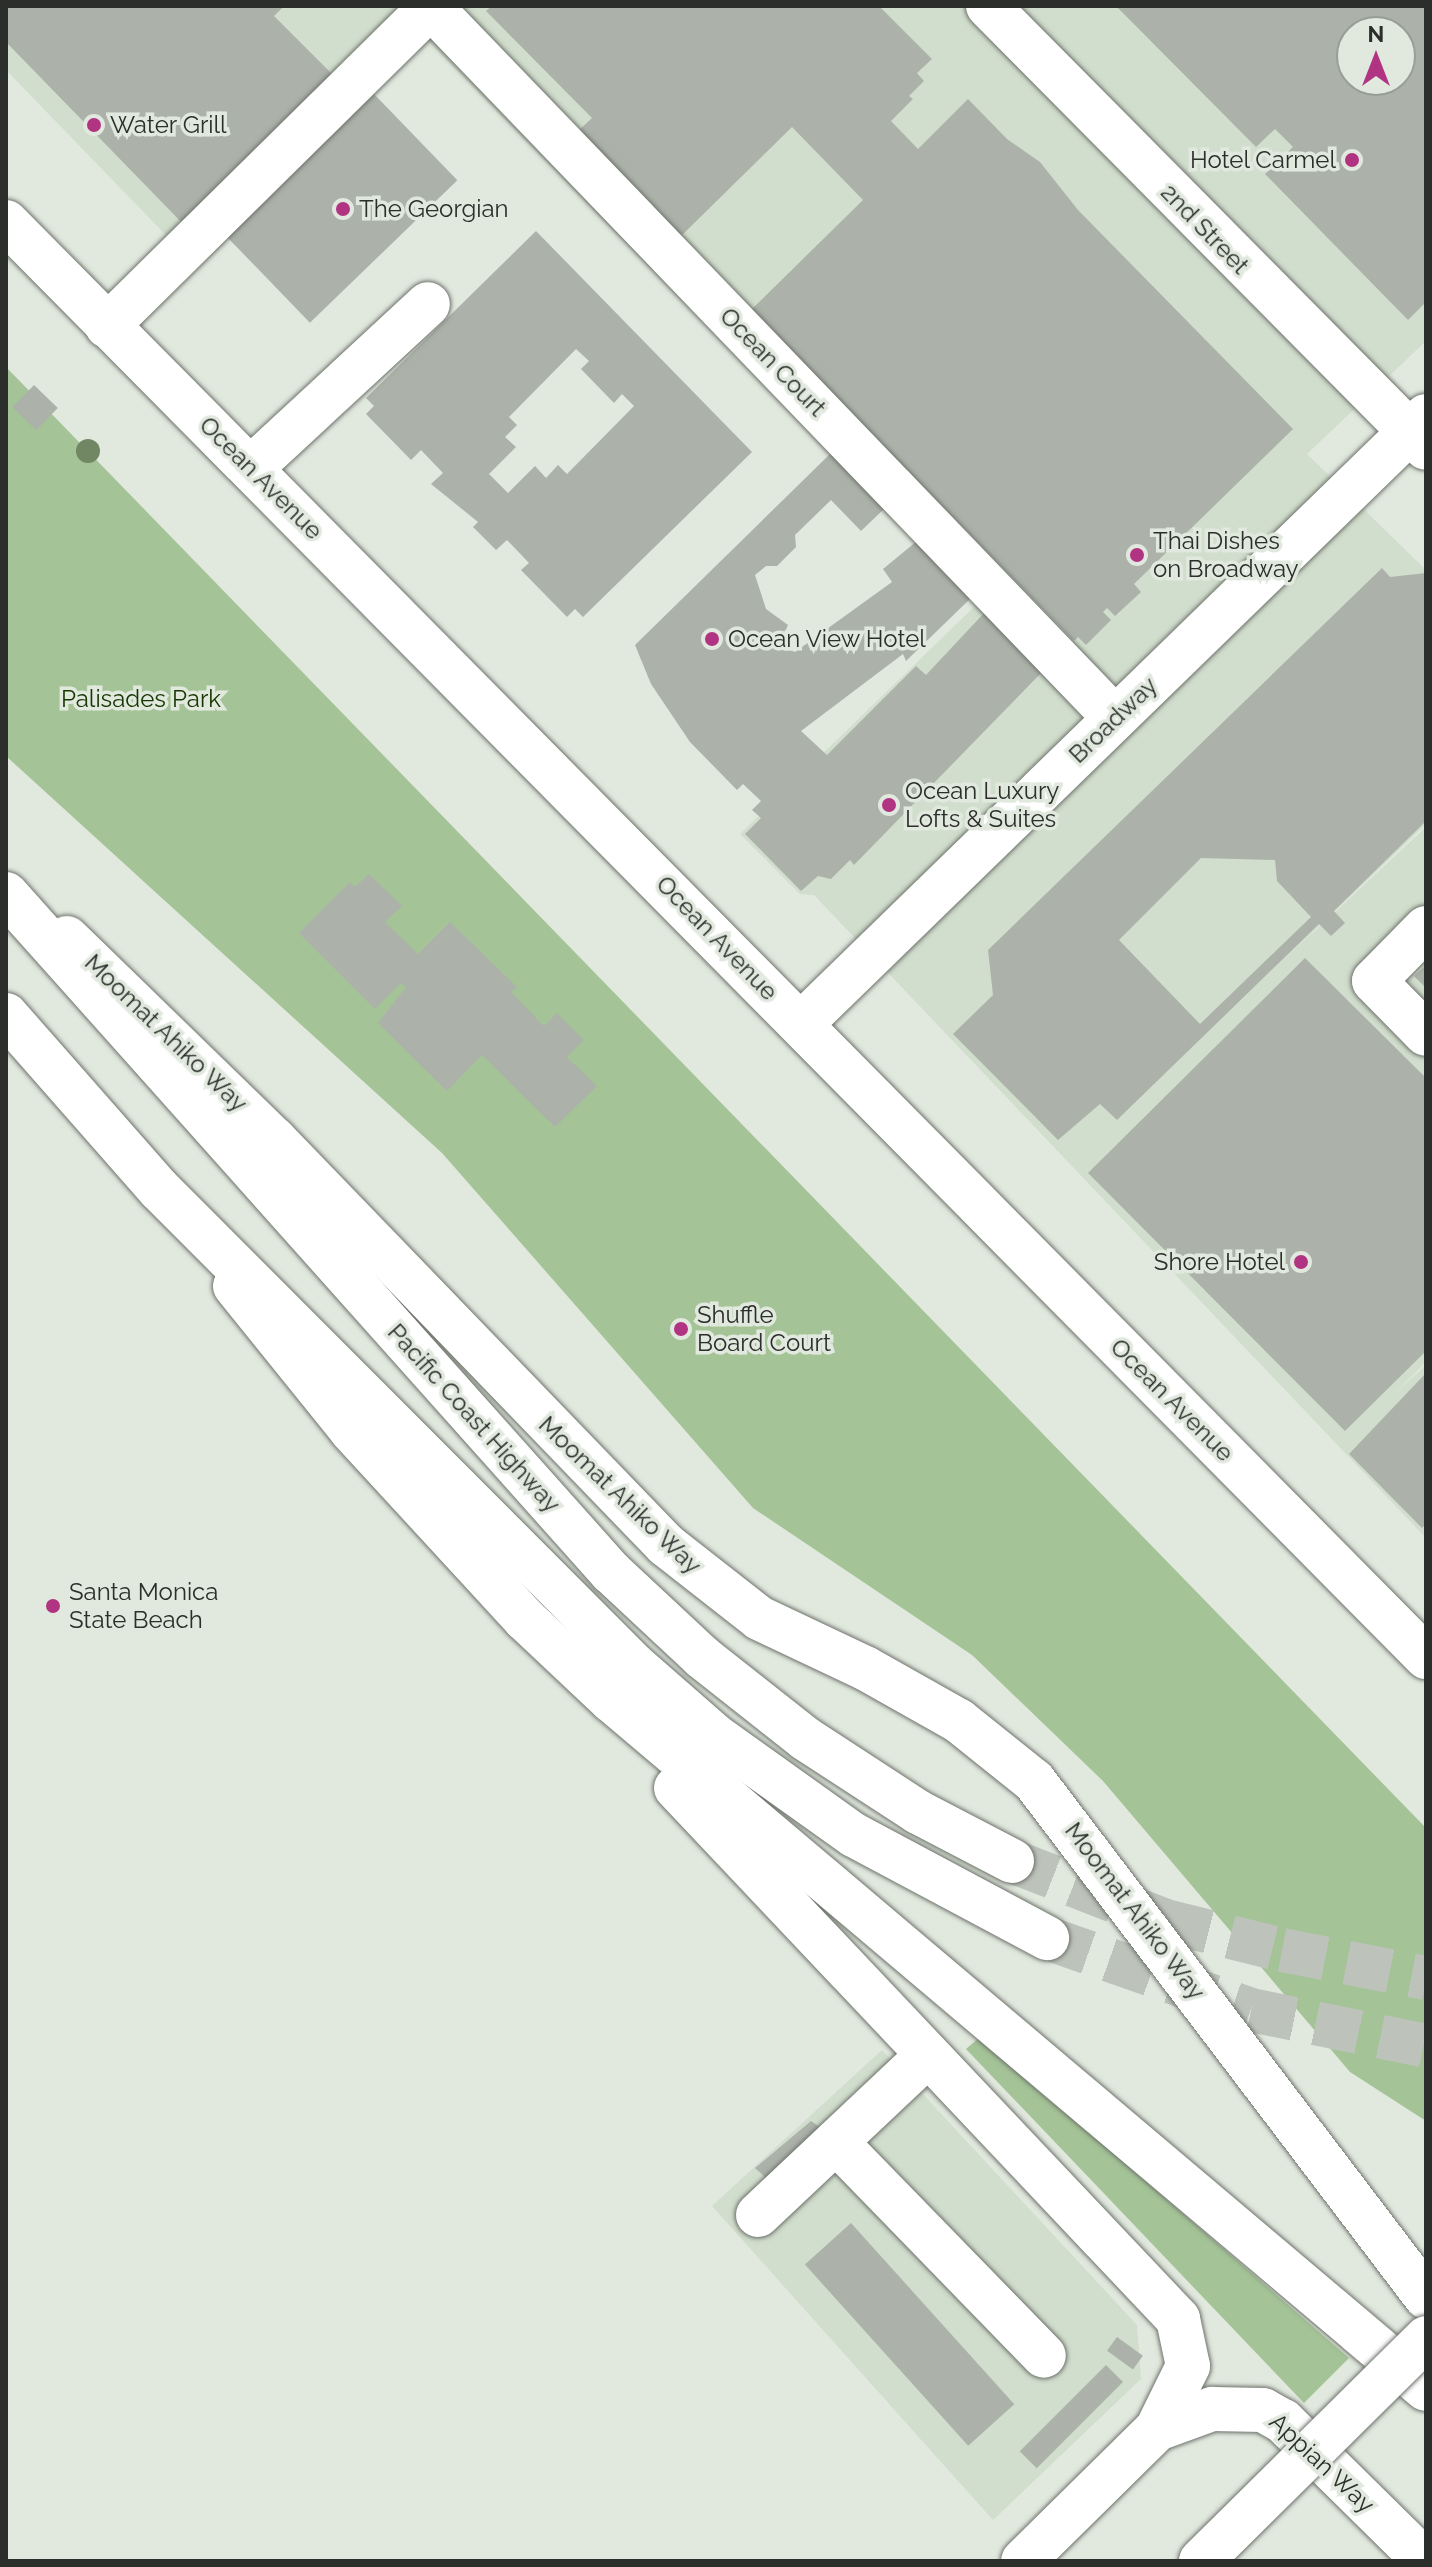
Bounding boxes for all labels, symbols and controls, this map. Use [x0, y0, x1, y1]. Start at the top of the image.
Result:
north arrow [1336, 16, 1416, 96]
text: N [1368, 21, 1384, 47]
place label: Water Grill [110, 111, 227, 139]
marker: Water Grill [85, 116, 103, 134]
place label: Hotel Carmel [1189, 146, 1336, 174]
marker: Hotel Carmel [1343, 151, 1361, 169]
street label: 2nd Street [1155, 178, 1255, 280]
place label: The Georgian [359, 195, 509, 223]
marker: The Georgian [334, 200, 352, 218]
street label: Ocean Court [714, 302, 832, 422]
street label: Ocean Avenue [193, 410, 329, 546]
place label: Thai Dishes on Broadway [1153, 527, 1299, 583]
marker: Thai Dishes on Broadway [1128, 546, 1146, 564]
place label: Ocean View Hotel [728, 625, 927, 653]
marker: Ocean View Hotel [703, 630, 721, 648]
street label: Broadway [1063, 671, 1163, 769]
park label: Palisades Park [61, 685, 221, 713]
place label: Ocean Luxury Lofts & Suites [905, 777, 1059, 833]
marker: Ocean Luxury Lofts & Suites [880, 796, 898, 814]
street label: Ocean Avenue [650, 870, 784, 1006]
street label: Moomat Ahiko Way [78, 948, 254, 1118]
place label: Shore Hotel [1154, 1248, 1285, 1276]
marker: Shore Hotel [1292, 1253, 1310, 1271]
place label: Shuffle Board Court [697, 1301, 831, 1357]
street label: Pacific Coast Highway [382, 1318, 566, 1518]
marker: Shuffle Board Court [672, 1320, 690, 1338]
street label: Ocean Avenue [1104, 1332, 1240, 1468]
street label: Moomat Ahiko Way [532, 1410, 708, 1580]
place label: Santa Monica State Beach [69, 1578, 218, 1634]
marker: Santa Monica State Beach [44, 1597, 62, 1615]
street label: Moomat Ahiko Way [1058, 1816, 1212, 2006]
street label: Appian Way [1263, 2407, 1381, 2519]

